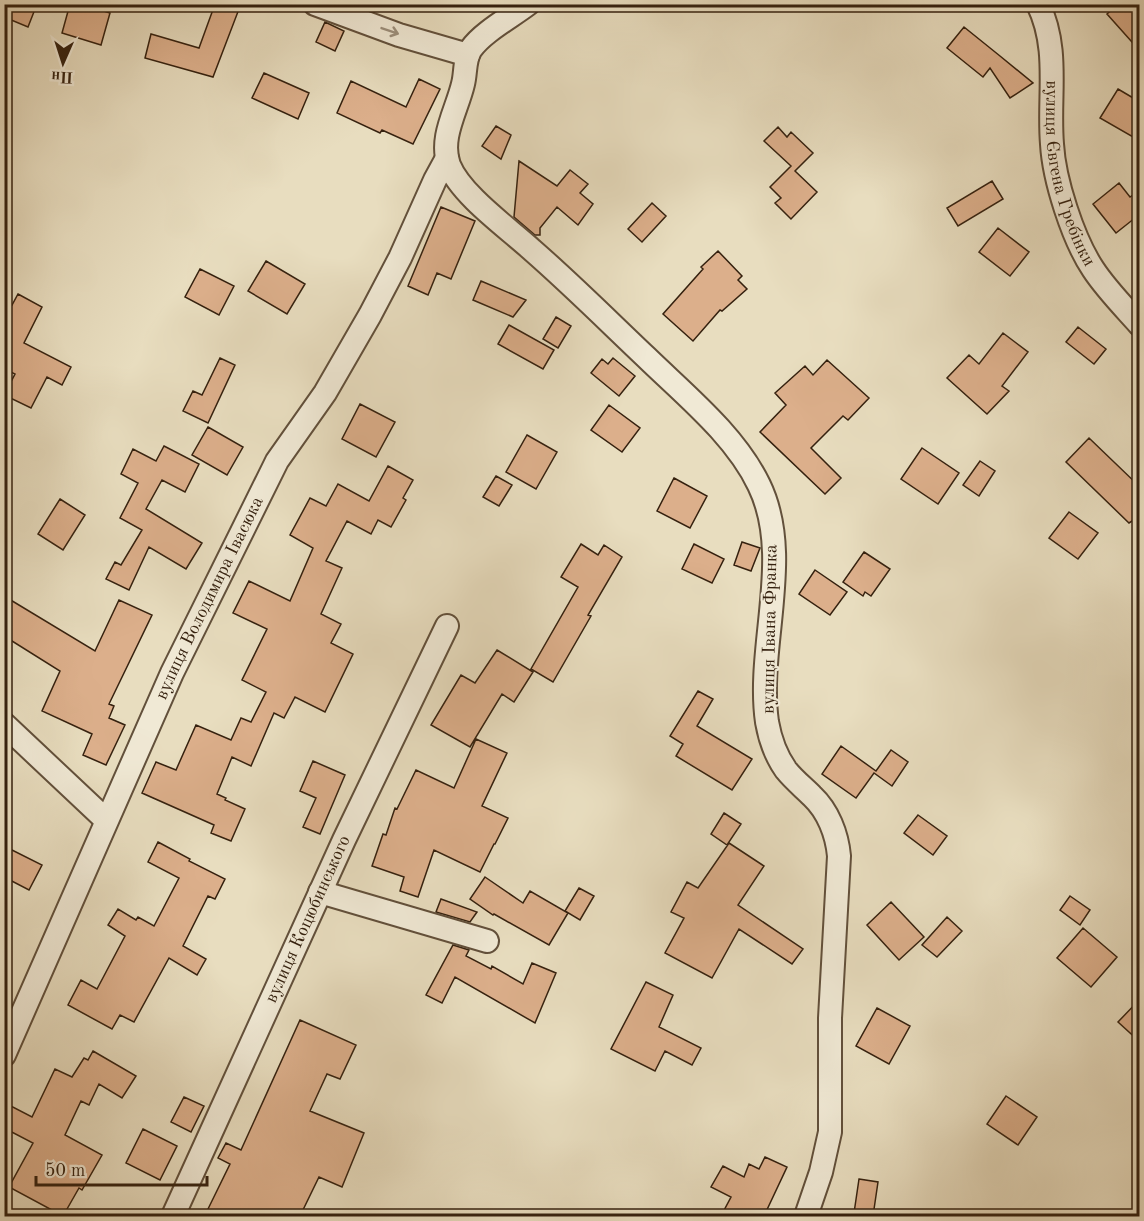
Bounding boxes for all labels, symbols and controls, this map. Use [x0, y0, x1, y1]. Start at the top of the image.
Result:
one-way arrow [380, 27, 399, 38]
north arrow [33, 33, 93, 93]
text: Пн [51, 67, 74, 85]
street label: вулиця Євгена Гребінки [1042, 80, 1098, 269]
street label: вулиця Володимира Івасюка [152, 494, 267, 702]
street label: вулиця Івана Франка [760, 544, 780, 714]
street label: вулиця Коцюбинського [262, 833, 354, 1006]
scale bar [36, 1149, 207, 1187]
text: 50 m [45, 1162, 85, 1180]

